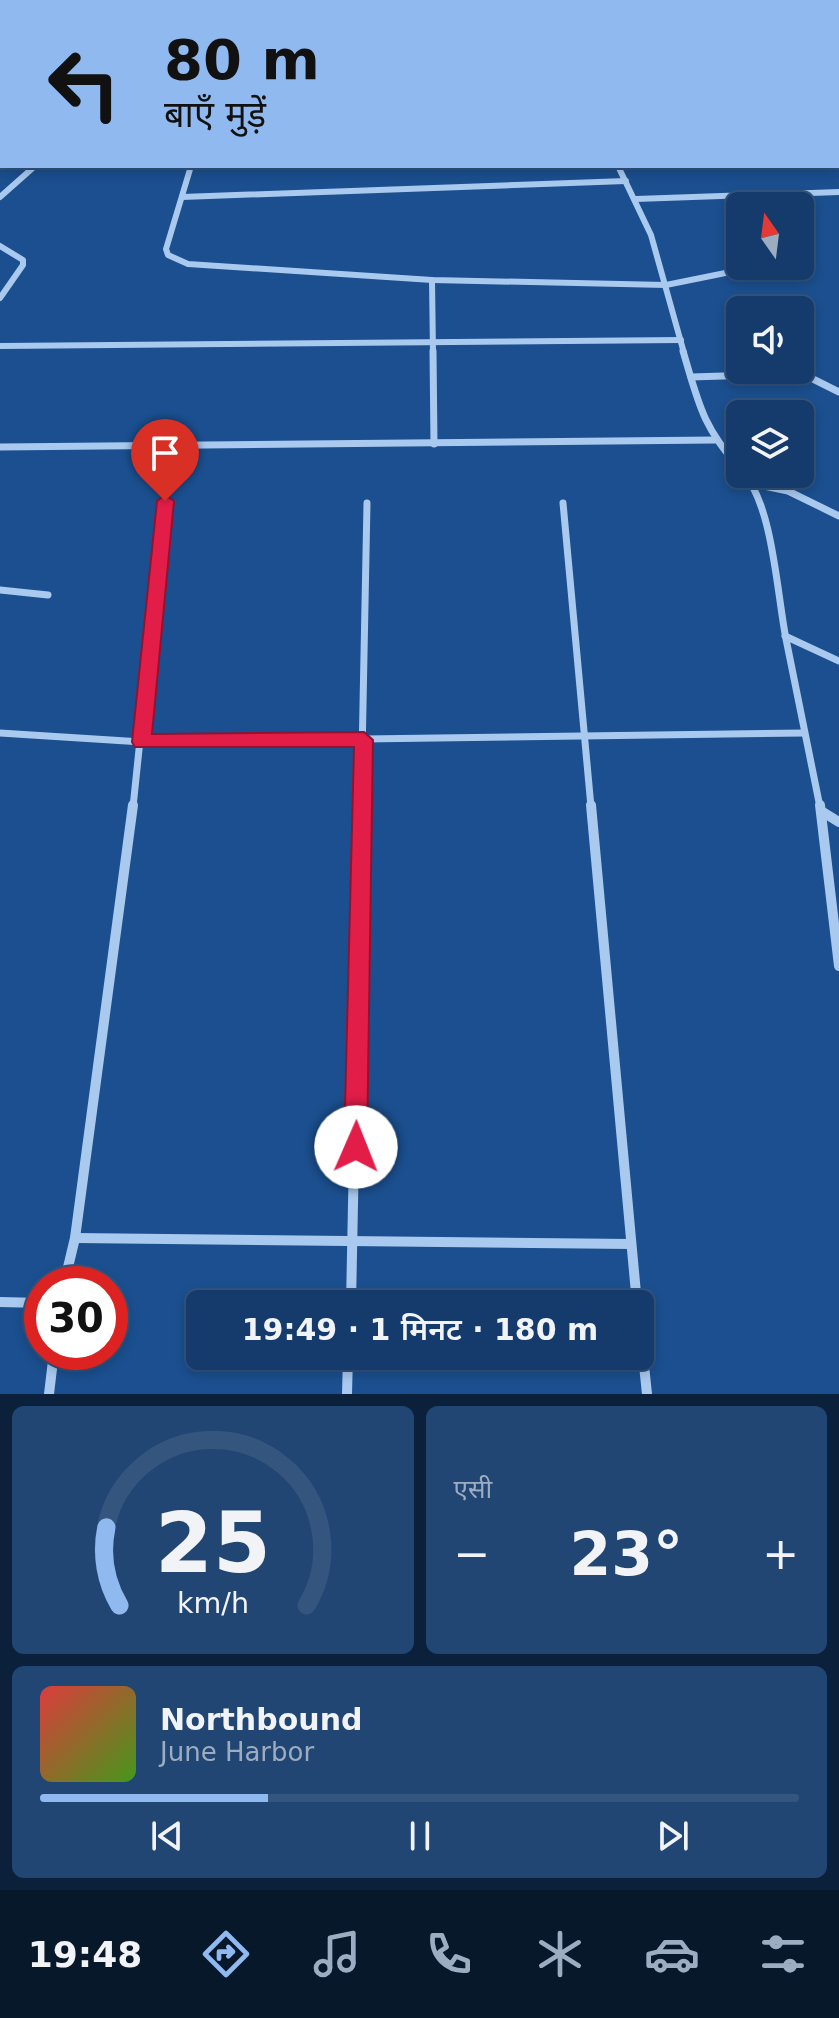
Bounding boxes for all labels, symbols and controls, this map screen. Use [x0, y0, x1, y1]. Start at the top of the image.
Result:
text: 80 m [164, 27, 320, 92]
icon: left [32, 32, 136, 136]
text: बाएँ मुड़ें [164, 94, 266, 135]
north arrow [726, 192, 814, 280]
map controls [726, 192, 814, 488]
button: sound [726, 296, 814, 384]
button: layers [726, 400, 814, 488]
pin [131, 419, 199, 501]
icon: arrive [143, 431, 187, 475]
position arrow [314, 1105, 398, 1189]
speed limit sign: 30 [24, 1266, 128, 1370]
text: 19:49 · 1 मिनट · 180 m [242, 1312, 598, 1347]
text: एसी [454, 1474, 492, 1504]
text: 25 [155, 1495, 271, 1592]
text: 23° [570, 1519, 683, 1589]
text: − [454, 1528, 490, 1579]
text: + [762, 1528, 799, 1579]
text: km/h [177, 1586, 249, 1620]
text: Northbound [160, 1702, 363, 1737]
text: June Harbor [160, 1737, 314, 1767]
icon: previous [145, 1814, 189, 1858]
icon: pause [398, 1814, 442, 1858]
icon: next [651, 1814, 695, 1858]
icon: directions [198, 1926, 254, 1982]
icon: music [309, 1926, 365, 1982]
icon: phone [421, 1926, 477, 1982]
icon: climate [532, 1926, 588, 1982]
icon: car [644, 1926, 700, 1982]
icon: filters [755, 1926, 811, 1982]
text: 19:48 [28, 1934, 142, 1975]

